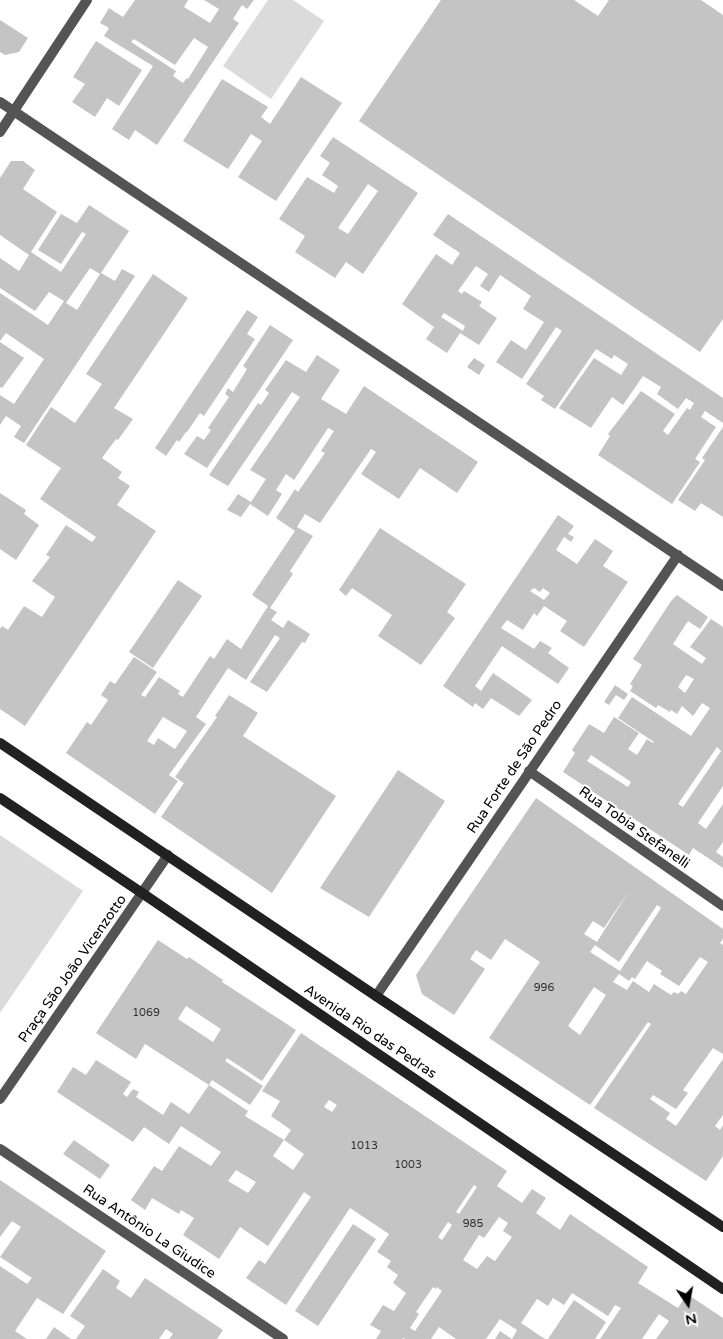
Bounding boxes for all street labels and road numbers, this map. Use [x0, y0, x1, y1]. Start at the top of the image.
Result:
street label: Rua Forte de São Pedro [464, 697, 566, 837]
street label: Rua Tobia Stefanelli [575, 783, 693, 873]
street label: Praça São João Vicenzotto [15, 892, 131, 1046]
street label: Avenida Rio das Pedras [301, 981, 439, 1083]
street label: Rua Antônio La Giudice [79, 1181, 219, 1283]

